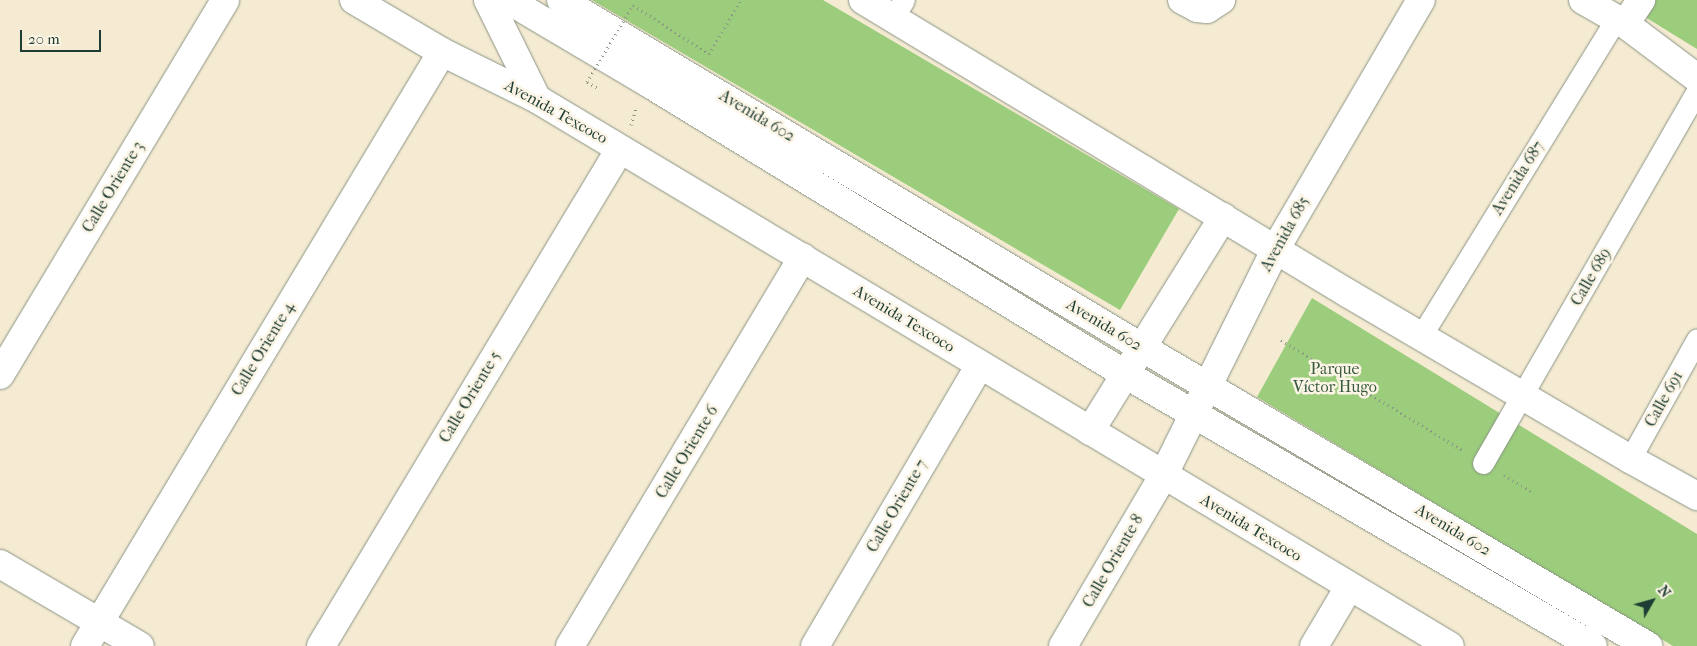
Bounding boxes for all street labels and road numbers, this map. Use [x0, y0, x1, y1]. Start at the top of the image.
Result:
street label: Avenida Texcoco [501, 76, 611, 148]
street label: Avenida 602 [716, 86, 798, 146]
street label: Calle Oriente 3 [78, 138, 148, 236]
street label: Avenida 687 [1488, 138, 1548, 218]
street label: Avenida 685 [1257, 193, 1313, 275]
street label: Calle 689 [1567, 245, 1615, 309]
street label: Avenida Texcoco [850, 281, 958, 357]
street label: Avenida 602 [1063, 295, 1145, 355]
street label: Calle Oriente 4 [227, 299, 299, 399]
street label: Calle Oriente 5 [435, 348, 505, 446]
street label: Calle 691 [1641, 368, 1687, 430]
street label: Calle Oriente 6 [652, 402, 722, 502]
street label: Calle Oriente 7 [863, 456, 931, 556]
street label: Avenida Texcoco [1197, 490, 1305, 566]
street label: Avenida 602 [1412, 500, 1494, 560]
street label: Calle Oriente 8 [1079, 511, 1147, 611]

